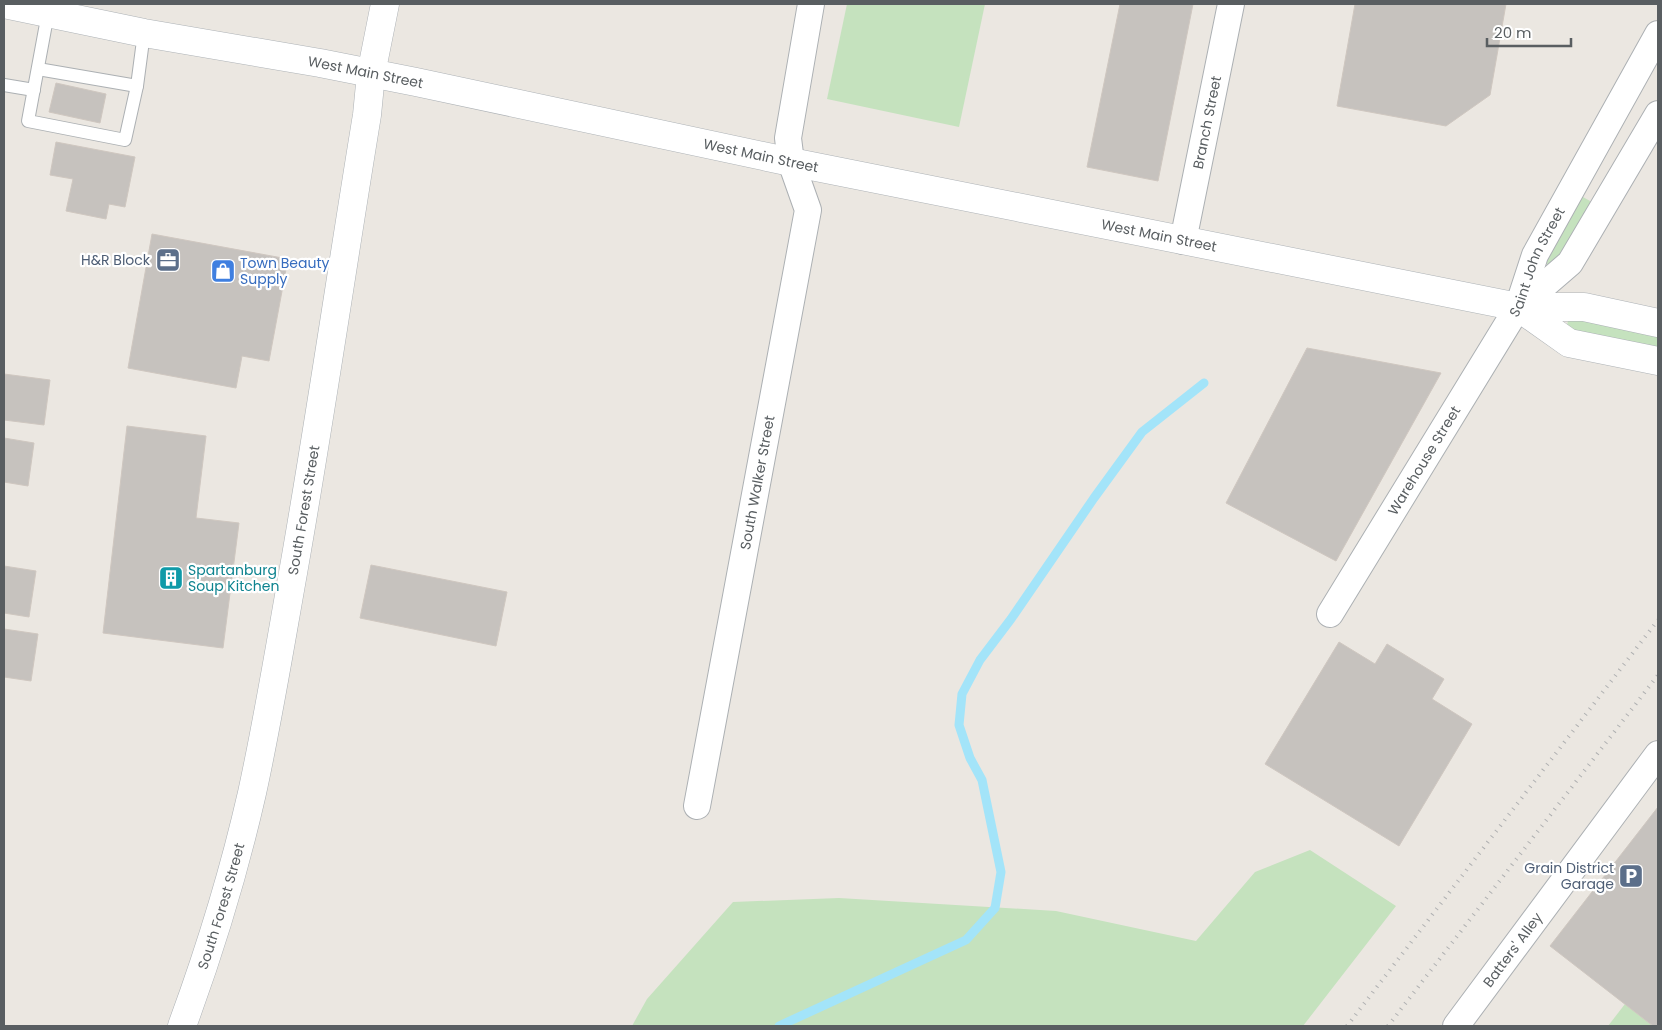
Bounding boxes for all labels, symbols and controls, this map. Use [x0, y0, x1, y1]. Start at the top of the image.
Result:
scale bar [1487, 15, 1571, 47]
text: 20 m [1494, 22, 1532, 43]
street label: West Main Street [306, 51, 425, 93]
street label: Branch Street [1188, 74, 1226, 171]
street label: West Main Street [701, 134, 820, 177]
street label: Saint John Street [1504, 204, 1570, 321]
street label: West Main Street [1099, 214, 1218, 257]
office icon: H&R Block [155, 247, 181, 273]
place label: H&R Block [81, 250, 151, 270]
place label: Town Beauty Supply [240, 253, 329, 289]
shop icon: Town Beauty Supply [210, 258, 236, 284]
street label: Warehouse Street [1383, 402, 1465, 519]
street label: South Walker Street [735, 414, 780, 551]
street label: South Forest Street [283, 444, 324, 577]
place label: Spartanburg Soup Kitchen [188, 560, 279, 596]
building icon: Spartanburg Soup Kitchen [158, 565, 184, 591]
street label: South Forest Street [193, 841, 249, 972]
place label: Grain District Garage [1524, 858, 1614, 894]
parking icon: Grain District Garage [1618, 863, 1644, 889]
street label: Batters' Alley [1478, 908, 1547, 991]

